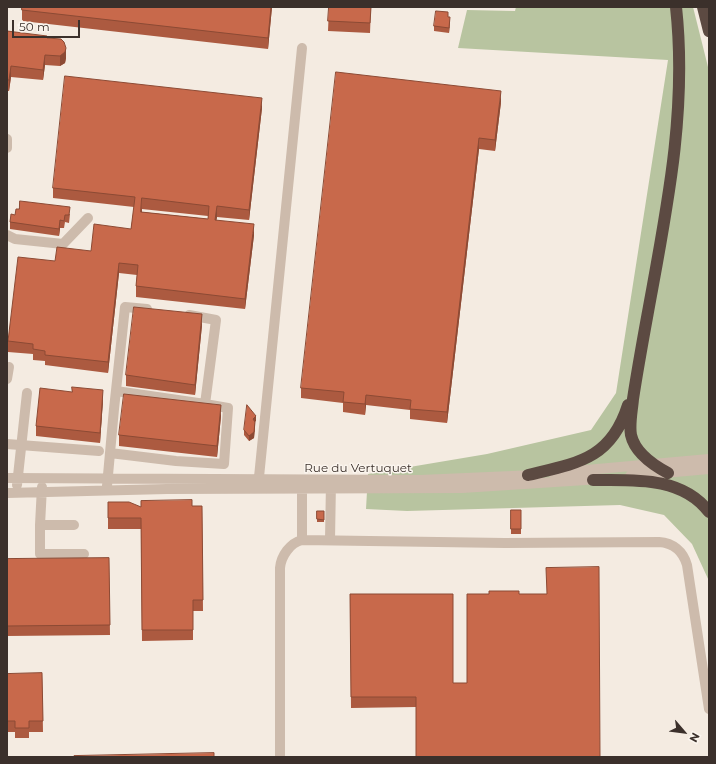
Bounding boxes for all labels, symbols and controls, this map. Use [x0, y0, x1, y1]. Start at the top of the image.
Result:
scale bar [14, 12, 82, 38]
text: 50 m [19, 19, 50, 34]
street label: Rue du Vertuquet [304, 461, 412, 475]
north arrow [664, 712, 704, 752]
text: N [686, 730, 703, 745]

